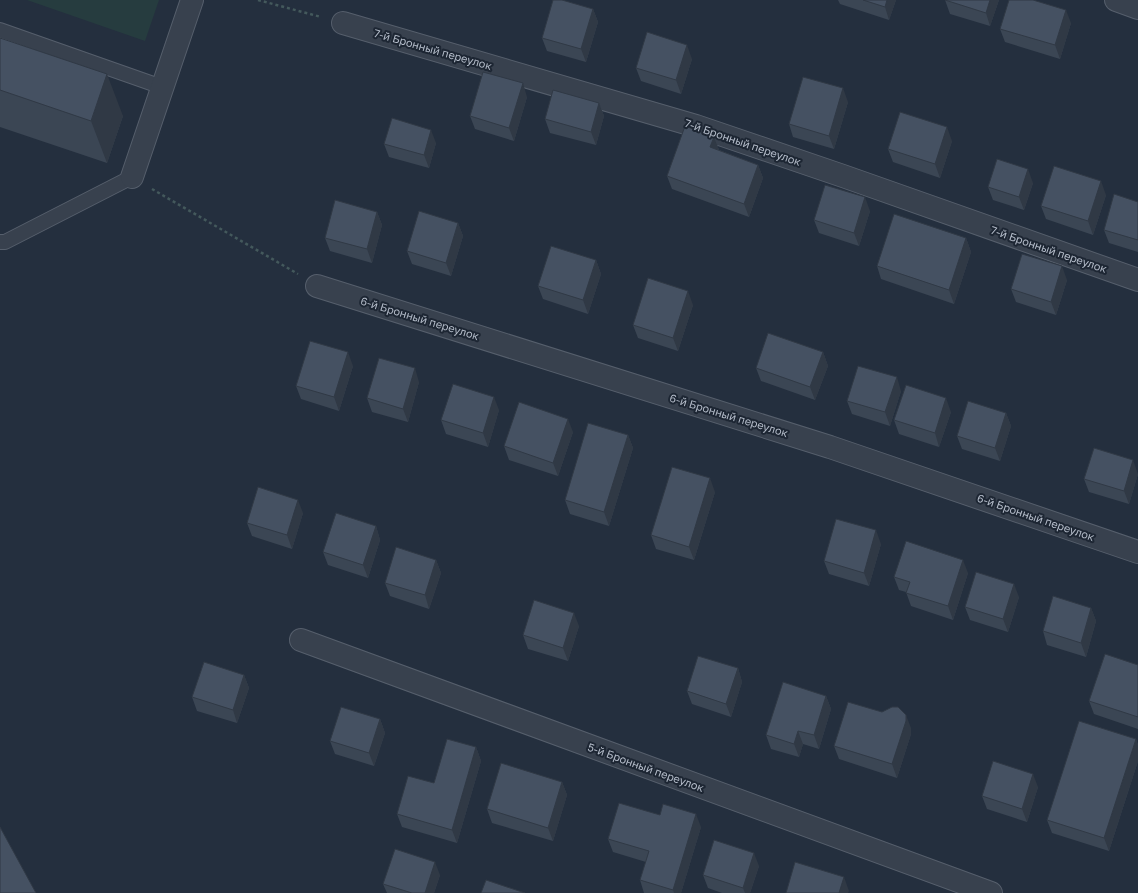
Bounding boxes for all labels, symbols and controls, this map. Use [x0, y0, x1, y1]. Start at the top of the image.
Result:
street label: 7-й Бронный переулок [372, 26, 494, 72]
street label: 7-й Бронный переулок [683, 116, 804, 168]
street label: 7-й Бронный переулок [989, 223, 1110, 275]
street label: 6-й Бронный переулок [359, 294, 481, 342]
street label: 6-й Бронный переулок [668, 391, 790, 439]
street label: 6-й Бронный переулок [976, 491, 1097, 543]
street label: 5-й Бронный переулок [586, 740, 707, 794]

